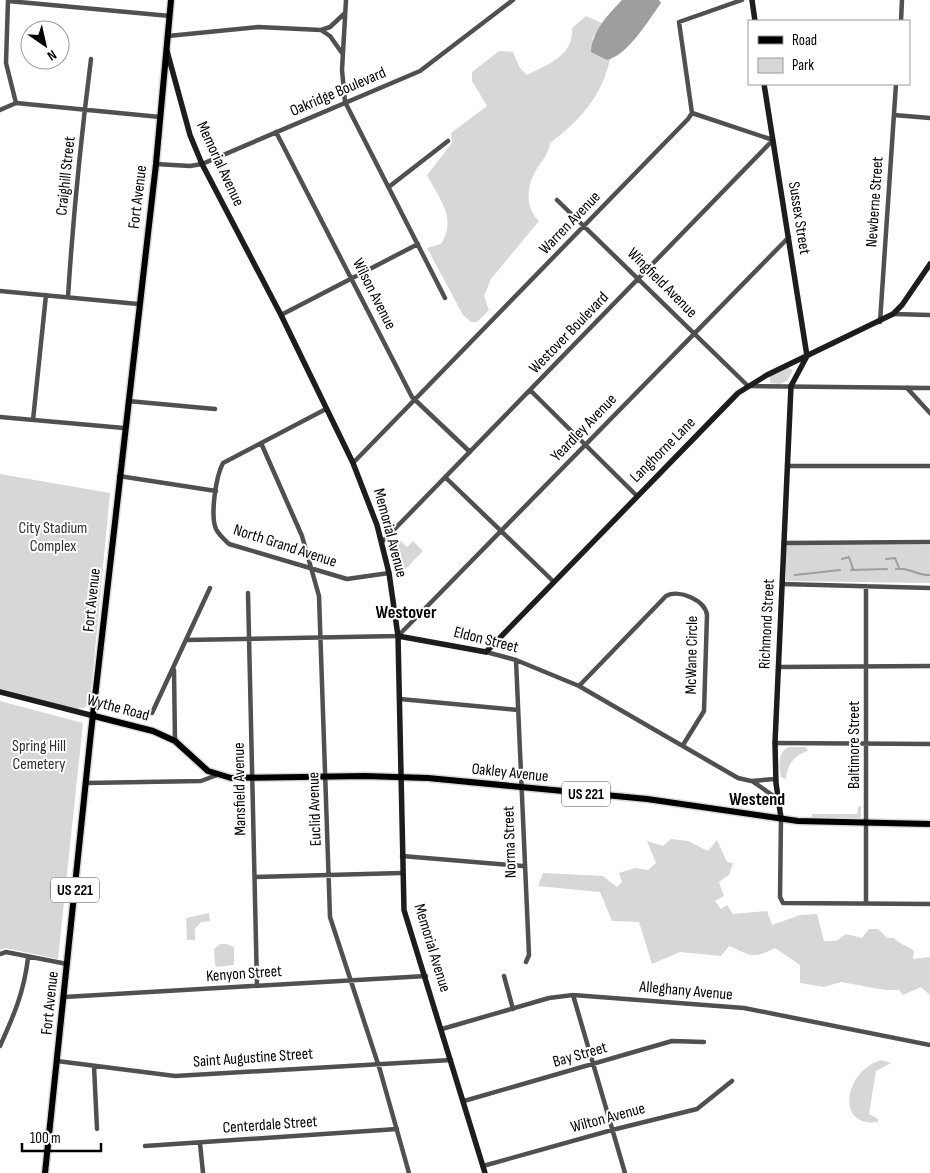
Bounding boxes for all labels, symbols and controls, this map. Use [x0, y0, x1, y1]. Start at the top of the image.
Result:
north arrow [20, 20, 70, 70]
legend [748, 20, 910, 85]
text: Road [792, 31, 817, 50]
text: N [44, 46, 60, 65]
text: Park [792, 56, 814, 75]
street label: Oakridge Boulevard [287, 63, 389, 121]
street label: Memorial Avenue [192, 119, 248, 209]
street label: Craighill Street [52, 135, 80, 217]
street label: Newberne Street [862, 156, 888, 248]
street label: Fort Avenue [125, 164, 151, 230]
street label: Sussex Street [784, 180, 814, 256]
street label: Warren Avenue [535, 188, 605, 258]
street label: Wingfield Avenue [623, 244, 701, 322]
street label: Wilson Avenue [348, 255, 400, 333]
street label: Westover Boulevard [525, 288, 613, 378]
street label: Yeardley Avenue [547, 390, 621, 466]
street label: Langhorne Lane [626, 413, 700, 487]
street label: Memorial Avenue [369, 486, 411, 580]
park label: City Stadium Complex [19, 519, 87, 556]
street label: North Grand Avenue [231, 520, 339, 572]
street label: Fort Avenue [79, 567, 105, 633]
street label: Richmond Street [755, 578, 779, 670]
district label: Westover [376, 602, 437, 623]
street label: McWane Circle [682, 615, 702, 695]
street label: Eldon Street [452, 623, 520, 657]
street label: Wythe Road [85, 691, 151, 725]
street label: Baltimore Street [845, 701, 864, 789]
park label: Spring Hill Cemetery [12, 737, 66, 774]
street label: Mansfield Avenue [230, 742, 250, 836]
street label: Oakley Avenue [471, 760, 549, 786]
street label: Euclid Avenue [304, 772, 326, 846]
road number: US 221 [562, 782, 610, 806]
district label: Westend [729, 789, 785, 810]
street label: Norma Street [499, 806, 521, 878]
road number: US 221 [51, 878, 99, 902]
street label: Memorial Avenue [410, 902, 454, 994]
street label: Kenyon Street [205, 962, 283, 986]
street label: Fort Avenue [37, 970, 63, 1036]
street label: Alleghany Avenue [638, 977, 733, 1005]
street label: Bay Street [551, 1038, 609, 1072]
street label: Saint Augustine Street [192, 1044, 314, 1072]
street label: Wilton Avenue [569, 1099, 647, 1137]
street label: Centerdale Street [222, 1112, 318, 1138]
scale bar [22, 1120, 101, 1152]
text: 100 m [30, 1129, 61, 1148]

